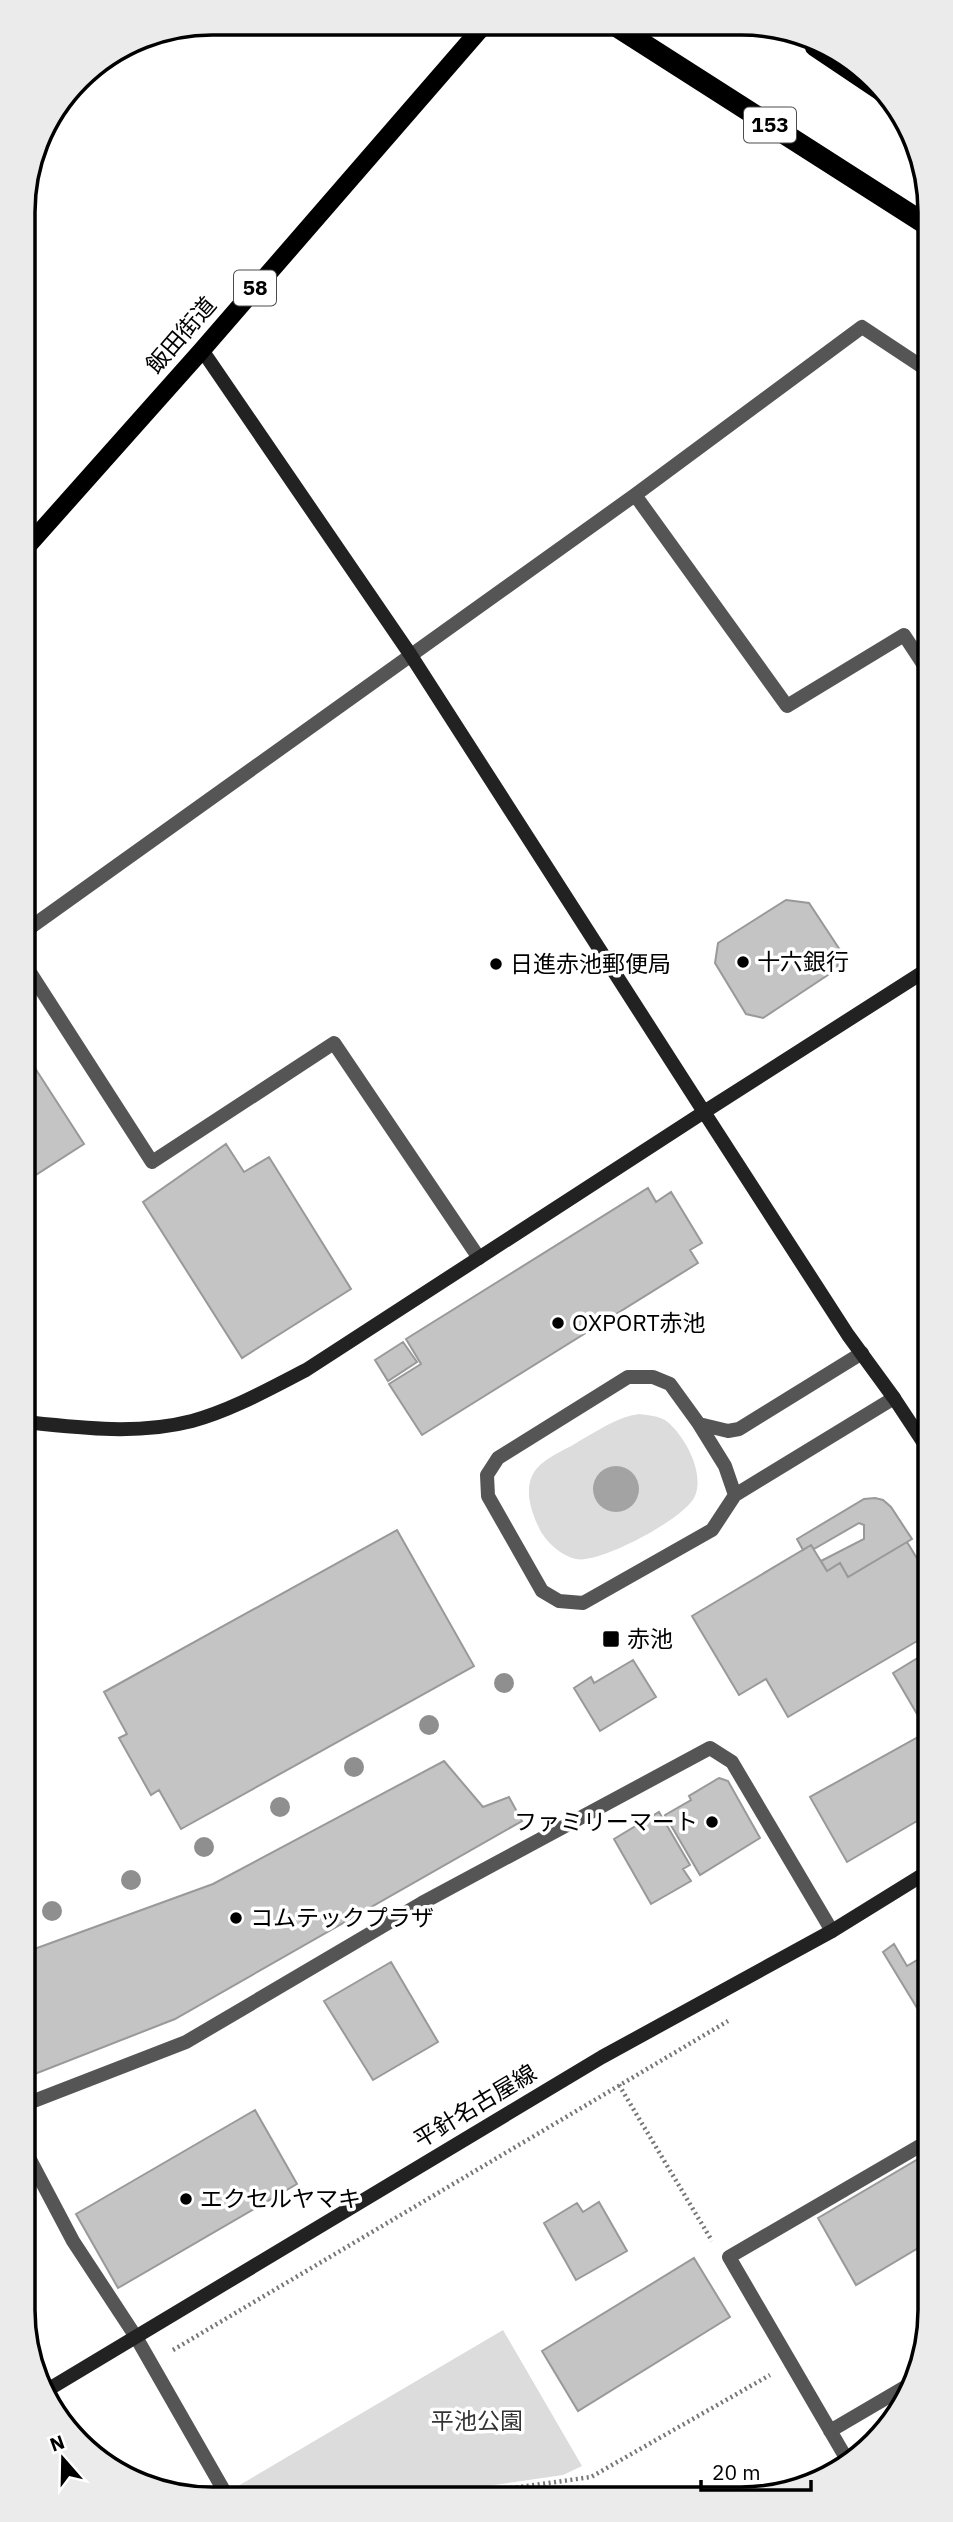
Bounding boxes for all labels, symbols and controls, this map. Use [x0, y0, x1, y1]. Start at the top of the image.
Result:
road number: 153 [744, 108, 796, 142]
road number: 58 [234, 270, 276, 306]
street label: 飯田街道 [139, 290, 222, 379]
place label: 十六銀行 [757, 946, 849, 976]
place label: 日進赤池郵便局 [510, 948, 671, 978]
marker: 十六銀行 [735, 954, 751, 970]
marker: 日進赤池郵便局 [488, 956, 504, 972]
place label: OXPORT赤池 [572, 1307, 706, 1337]
marker: OXPORT赤池 [550, 1315, 566, 1331]
place label: 赤池 [627, 1623, 673, 1653]
marker: 赤池 [601, 1629, 621, 1649]
place label: ファミリーマート [514, 1806, 698, 1836]
marker: ファミリーマート [704, 1814, 720, 1830]
place label: コムテックプラザ [250, 1902, 434, 1932]
marker: コムテックプラザ [228, 1910, 244, 1926]
street label: 平針名古屋線 [408, 2057, 541, 2154]
place label: エクセルヤマキ [200, 2183, 361, 2213]
marker: エクセルヤマキ [178, 2191, 194, 2207]
park label: 平池公園 [431, 2405, 523, 2435]
north arrow [28, 2424, 98, 2494]
text: N [47, 2429, 68, 2457]
scale bar [701, 2448, 811, 2492]
text: 20 m [712, 2458, 761, 2486]

